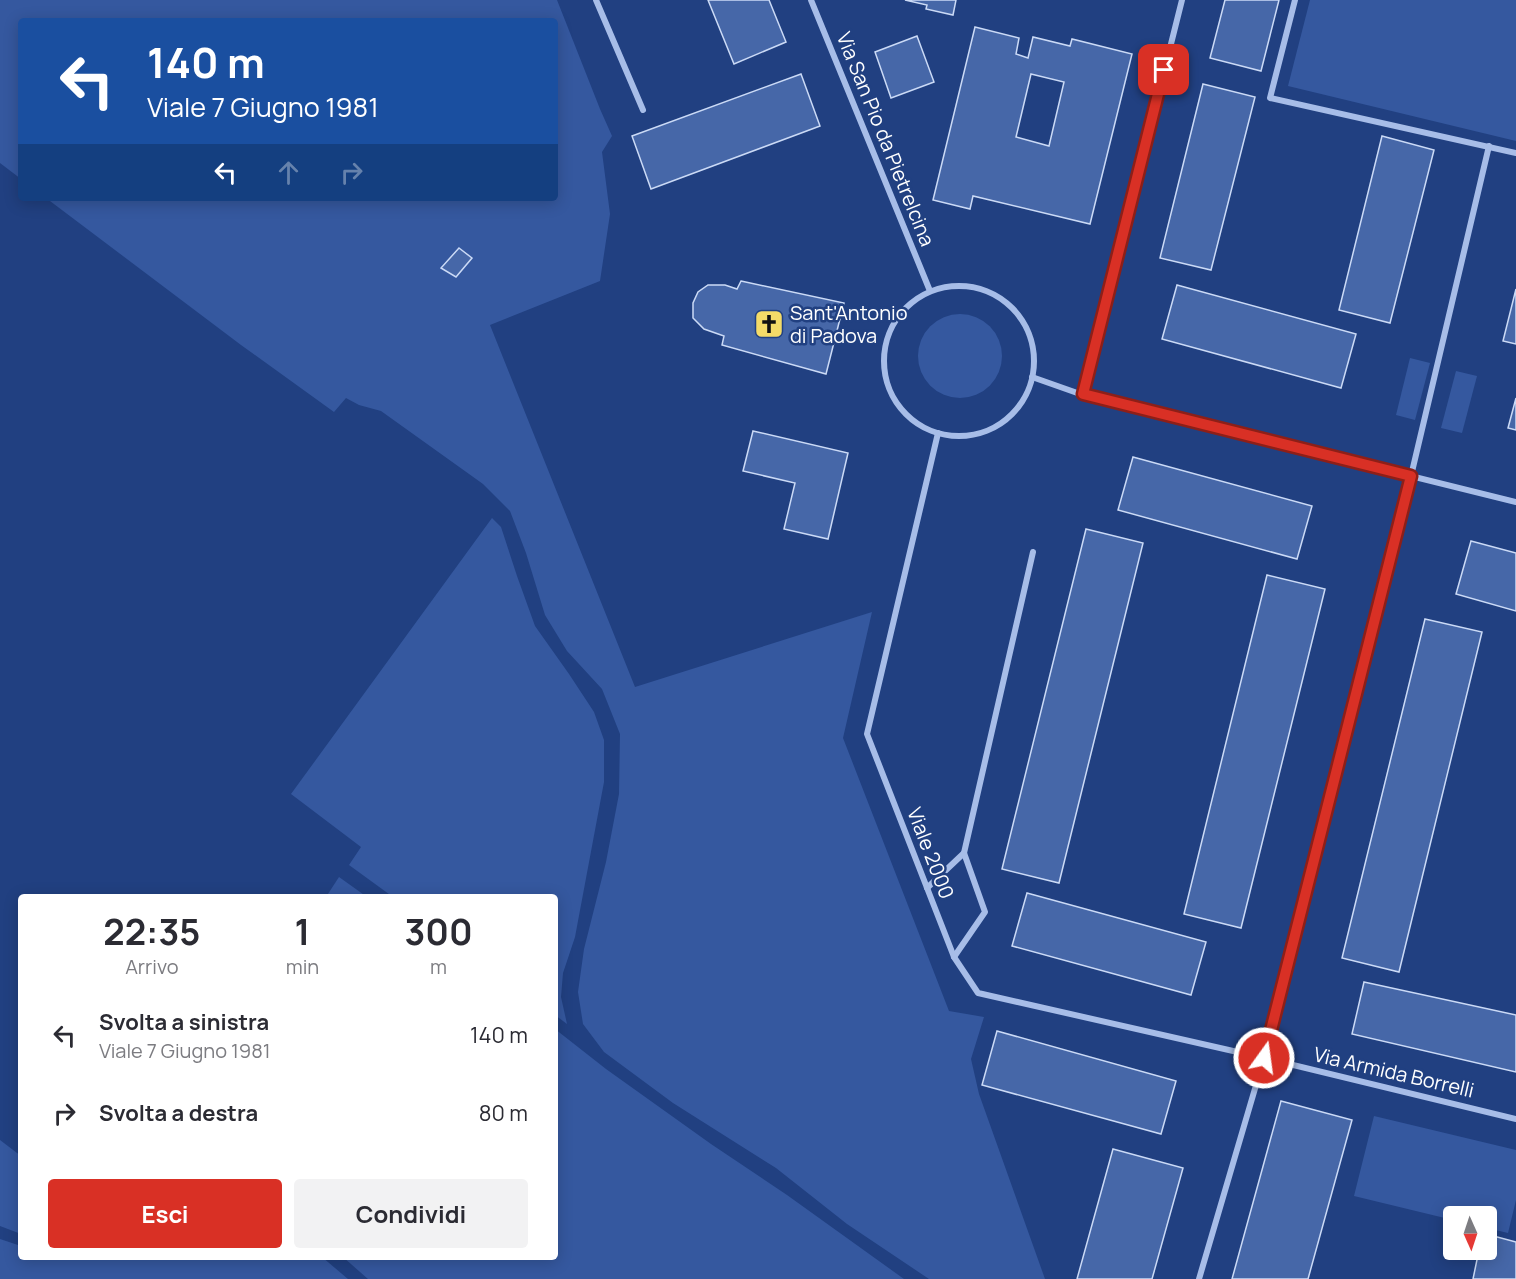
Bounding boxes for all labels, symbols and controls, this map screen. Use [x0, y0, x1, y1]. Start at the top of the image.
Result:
street label: Via San Pio da Pietrelcina [831, 28, 941, 250]
text: 140 m [147, 33, 265, 91]
icon: left [48, 42, 126, 120]
pin [1138, 44, 1189, 95]
icon: arrive [1147, 53, 1180, 86]
text: Viale 7 Giugno 1981 [147, 88, 379, 125]
icon: left [209, 156, 242, 189]
icon: ahead [272, 156, 305, 189]
icon: right [335, 156, 368, 189]
place label: Sant'Antonio di Padova [790, 299, 908, 349]
church icon: Sant'Antonio di Padova [753, 308, 785, 340]
street label: Viale 2000 [901, 803, 961, 903]
text: 22:35 [103, 907, 200, 956]
text: 1 [295, 907, 310, 956]
text: 300 [404, 907, 473, 956]
text: Arrivo [125, 953, 179, 980]
text: min [286, 953, 319, 980]
text: m [430, 953, 447, 980]
text: Svolta a sinistra [99, 1007, 269, 1037]
icon: left [48, 1019, 81, 1052]
text: 140 m [470, 1020, 528, 1050]
position arrow [1232, 1026, 1296, 1090]
text: Viale 7 Giugno 1981 [99, 1037, 271, 1064]
street label: Via Armida Borrelli [1311, 1040, 1477, 1104]
icon: right [48, 1097, 81, 1130]
text: Svolta a destra [99, 1098, 258, 1128]
text: 80 m [479, 1098, 528, 1128]
button: Esci [48, 1179, 282, 1248]
button: Condividi [294, 1179, 528, 1248]
north arrow [1443, 1206, 1497, 1260]
map controls [1443, 1206, 1497, 1260]

